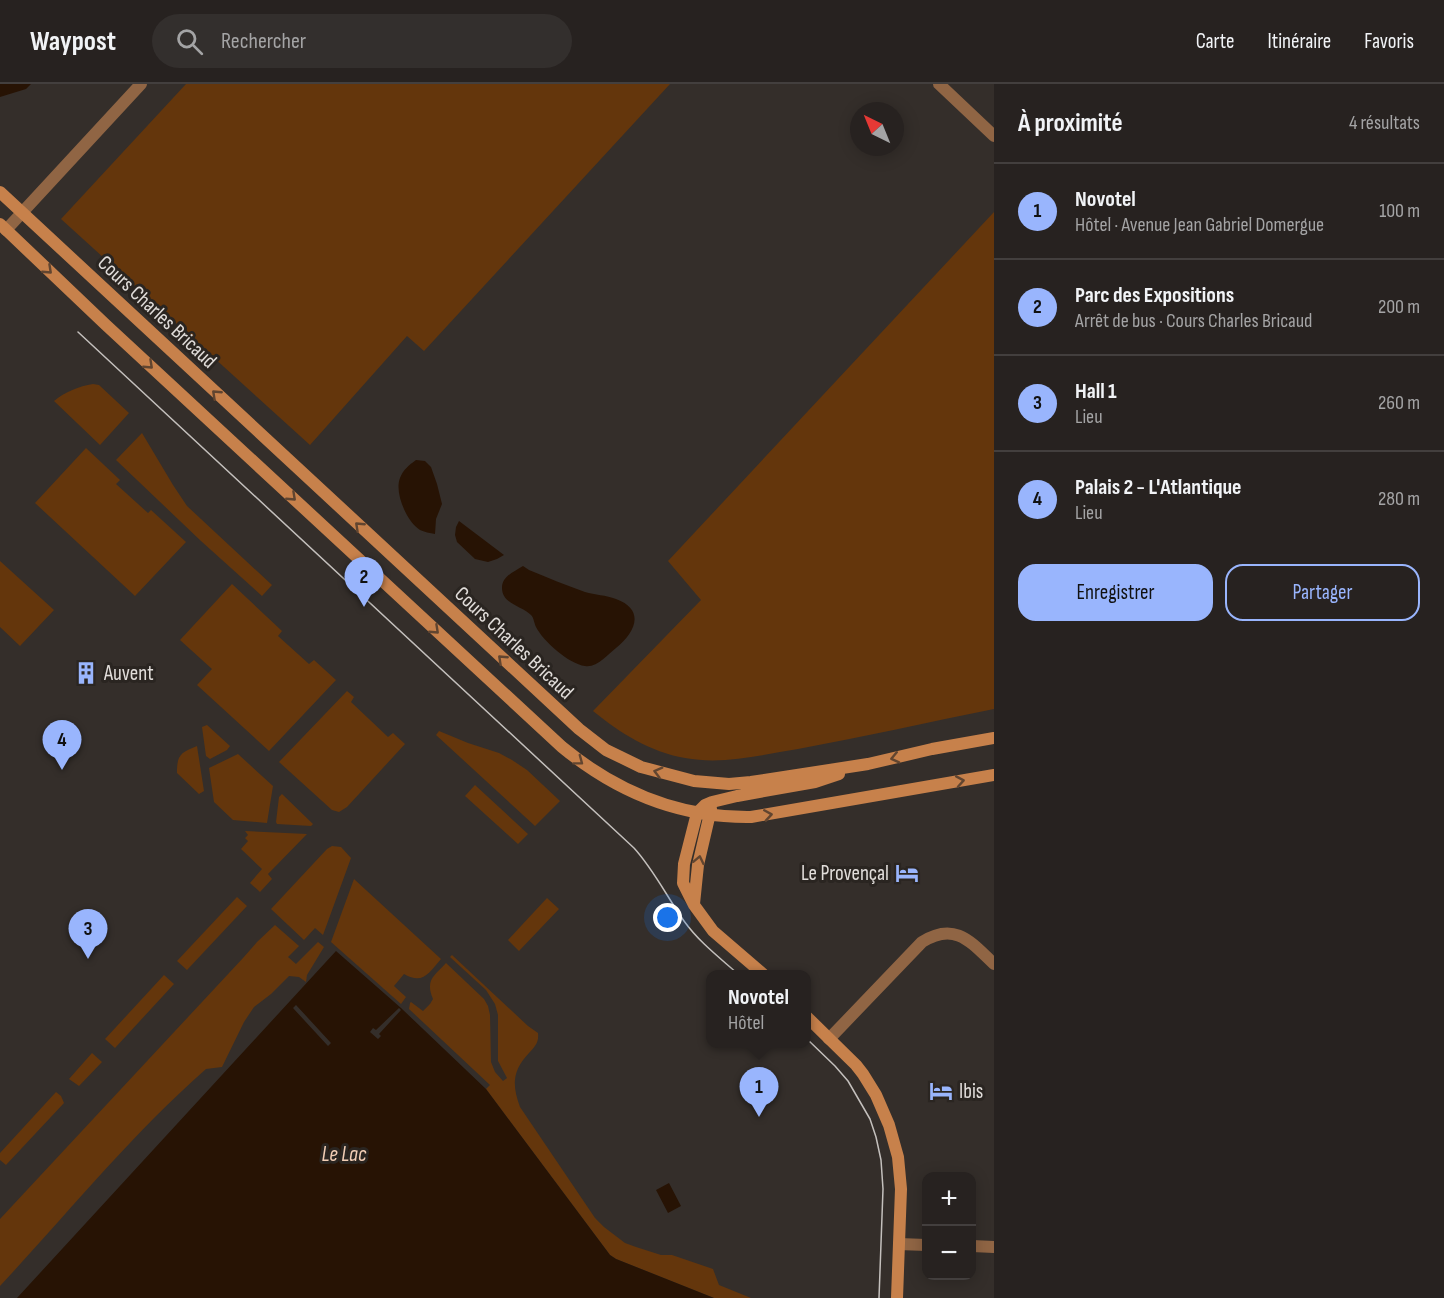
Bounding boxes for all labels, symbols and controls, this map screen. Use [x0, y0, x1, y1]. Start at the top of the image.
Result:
search box [152, 14, 572, 68]
text: Waypost [30, 25, 116, 58]
icon: search [173, 25, 206, 58]
text: Rechercher [221, 28, 306, 55]
text: Carte [1196, 29, 1235, 54]
text: Itinéraire [1268, 29, 1331, 54]
text: Favoris [1364, 29, 1414, 54]
north arrow [850, 102, 904, 156]
text: À proximité [1018, 108, 1123, 139]
text: 4 résultats [1349, 111, 1420, 135]
text: Novotel [1075, 186, 1136, 213]
text: 1 [1034, 199, 1041, 223]
text: 100 m [1379, 199, 1420, 223]
text: Hôtel · Avenue Jean Gabriel Domergue [1075, 213, 1324, 237]
street label: Cours Charles Bricaud [92, 250, 222, 374]
one-way arrow [41, 263, 52, 274]
text: Parc des Expositions [1075, 282, 1234, 309]
text: 2 [1033, 295, 1042, 319]
text: 200 m [1378, 295, 1420, 319]
text: Arrêt de bus · Cours Charles Bricaud [1075, 309, 1312, 333]
one-way arrow [142, 357, 153, 368]
text: Hall 1 [1075, 378, 1117, 405]
one-way arrow [213, 390, 223, 401]
text: 3 [1033, 391, 1042, 415]
text: 260 m [1378, 391, 1420, 415]
text: Lieu [1075, 405, 1103, 429]
text: Palais 2 - L'Atlantique [1075, 474, 1242, 501]
text: 4 [1033, 487, 1042, 511]
text: 280 m [1378, 487, 1420, 511]
one-way arrow [285, 490, 296, 501]
text: Lieu [1075, 501, 1103, 525]
one-way arrow [355, 523, 366, 534]
pin: 2 [344, 558, 384, 607]
button: Enregistrer [1018, 564, 1213, 621]
button: Partager [1225, 564, 1420, 621]
street label: Cours Charles Bricaud [449, 581, 579, 705]
one-way arrow [428, 623, 439, 634]
one-way arrow [499, 655, 509, 666]
building icon: Auvent [73, 660, 99, 686]
place label: Auvent [103, 661, 154, 686]
pin: 4 [42, 720, 82, 770]
one-way arrow [891, 750, 901, 763]
one-way arrow [573, 754, 584, 765]
one-way arrow [653, 766, 663, 779]
one-way arrow [955, 775, 965, 788]
one-way arrow [763, 809, 773, 821]
one-way arrow [692, 855, 705, 865]
hotel icon: Le Provençal [894, 860, 920, 886]
place label: Le Provençal [801, 861, 889, 886]
your location [653, 903, 682, 932]
pin: 3 [68, 910, 107, 959]
popup [706, 970, 811, 1048]
text: Novotel [728, 984, 789, 1011]
text: Hôtel [728, 1011, 764, 1035]
pin: 1 [740, 1068, 778, 1117]
hotel icon: Ibis [928, 1078, 954, 1104]
place label: Ibis [959, 1079, 983, 1104]
water label: Le Lac [321, 1141, 367, 1168]
map controls [922, 1172, 976, 1280]
button: + [922, 1172, 976, 1226]
button: − [922, 1226, 976, 1280]

